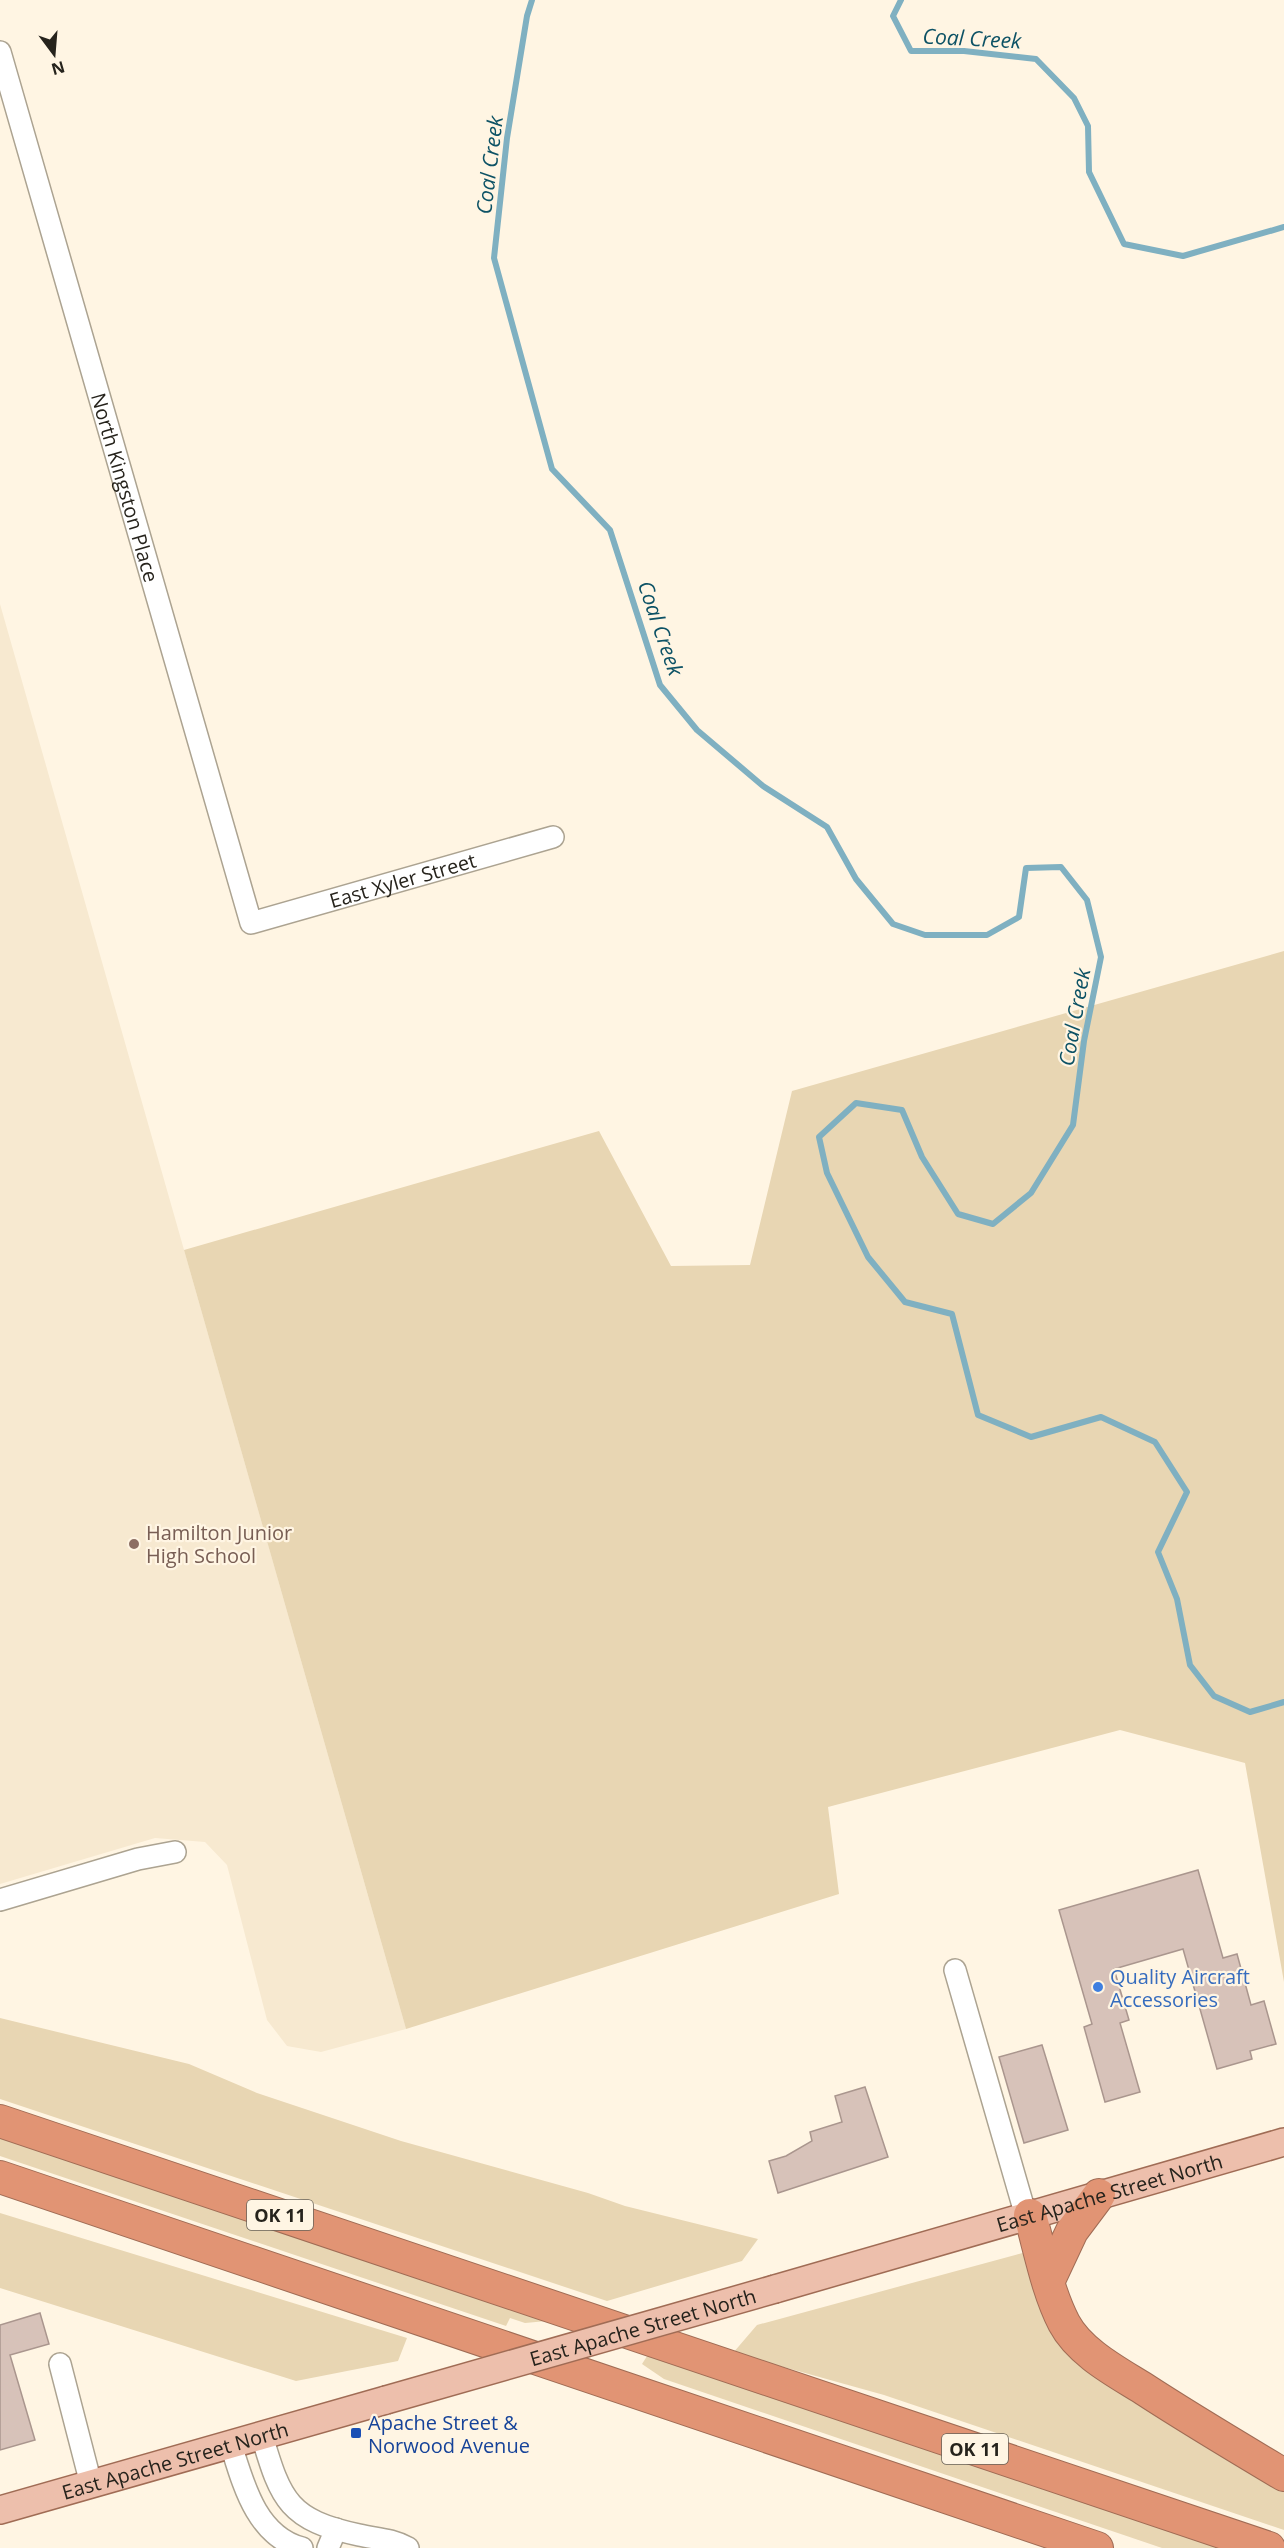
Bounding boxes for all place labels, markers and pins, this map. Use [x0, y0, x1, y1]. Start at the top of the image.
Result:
place label: Hamilton Junior High School [146, 1519, 292, 1569]
marker: Hamilton Junior High School [127, 1537, 141, 1551]
place label: Quality Aircraft Accessories [1110, 1963, 1250, 2013]
marker: Quality Aircraft Accessories [1091, 1980, 1105, 1994]
place label: Apache Street & Norwood Avenue [368, 2409, 530, 2459]
marker: Apache Street & Norwood Avenue [349, 2426, 363, 2440]

